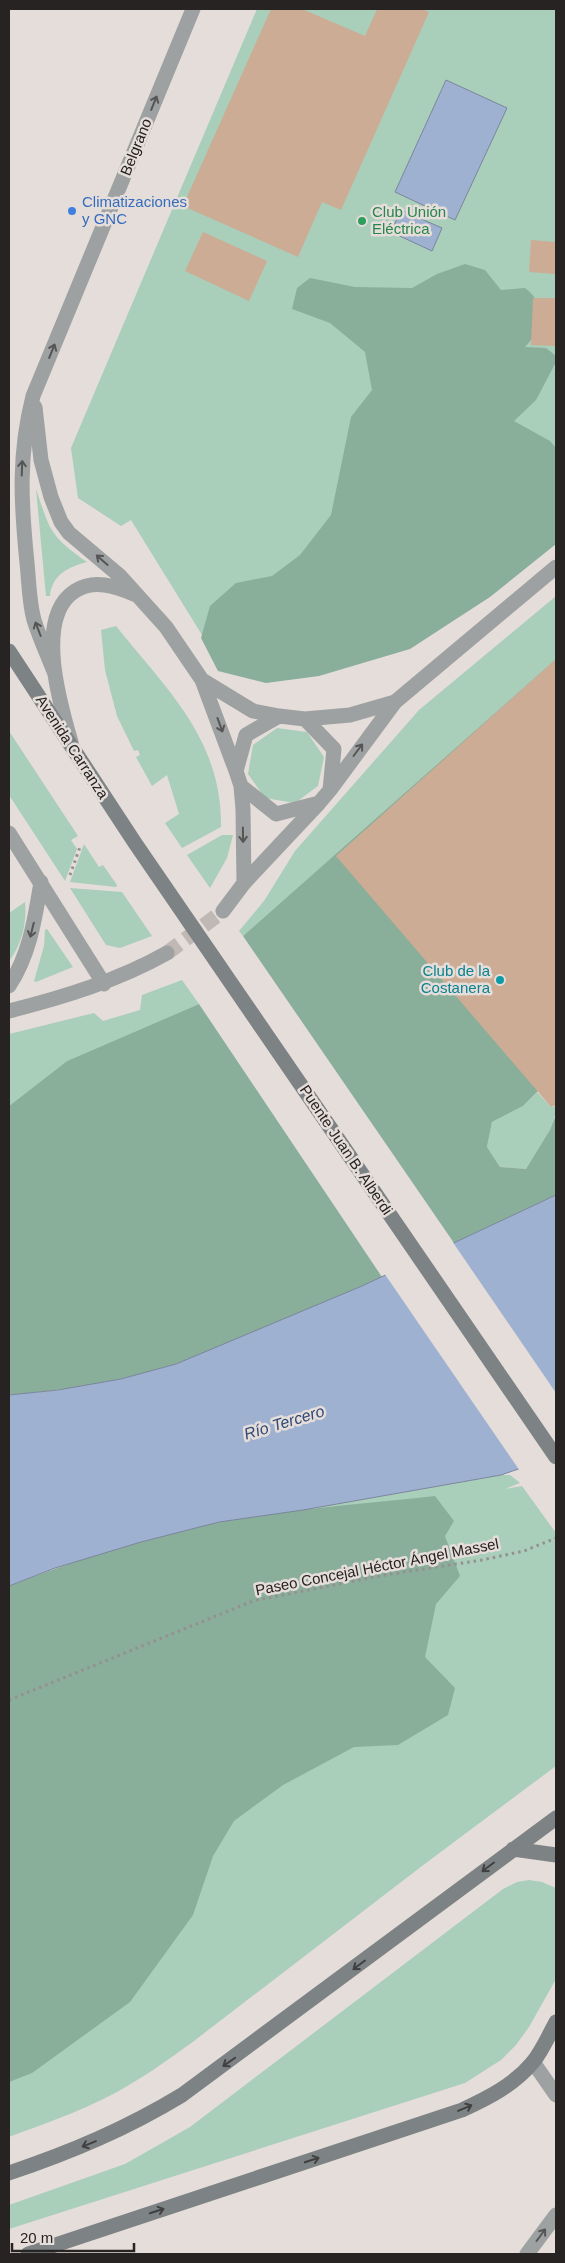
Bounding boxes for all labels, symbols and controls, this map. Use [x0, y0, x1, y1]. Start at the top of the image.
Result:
one-way arrow [150, 96, 159, 111]
street label: Belgrano [116, 116, 155, 178]
place label: Climatizaciones y GNC [82, 193, 187, 227]
place label: Club Unión Eléctrica [372, 203, 446, 237]
marker: Climatizaciones y GNC [66, 205, 78, 217]
marker: Club Unión Eléctrica [356, 215, 368, 227]
one-way arrow [48, 343, 57, 359]
one-way arrow [17, 460, 26, 476]
one-way arrow [96, 554, 109, 566]
one-way arrow [32, 621, 41, 636]
street label: Avenida Carranza [33, 692, 113, 802]
one-way arrow [216, 717, 225, 733]
one-way arrow [353, 744, 364, 757]
one-way arrow [238, 826, 248, 843]
one-way arrow [27, 921, 36, 937]
place label: Club de la Costanera [421, 962, 491, 996]
marker: Club de la Costanera [494, 974, 506, 986]
street label: Puente Juan B. Alberdi [297, 1082, 396, 1218]
water label: Río Tercero [242, 1402, 326, 1443]
street label: Paseo Concejal Héctor Ángel Massel [254, 1535, 500, 1598]
one-way arrow [482, 1862, 495, 1873]
one-way arrow [352, 1960, 366, 1970]
one-way arrow [222, 2057, 236, 2067]
one-way arrow [458, 2102, 473, 2111]
one-way arrow [81, 2140, 97, 2149]
one-way arrow [303, 2154, 319, 2164]
one-way arrow [149, 2206, 165, 2215]
scale bar [12, 2220, 135, 2252]
text: 20 m [20, 2229, 53, 2246]
one-way arrow [536, 2229, 547, 2242]

